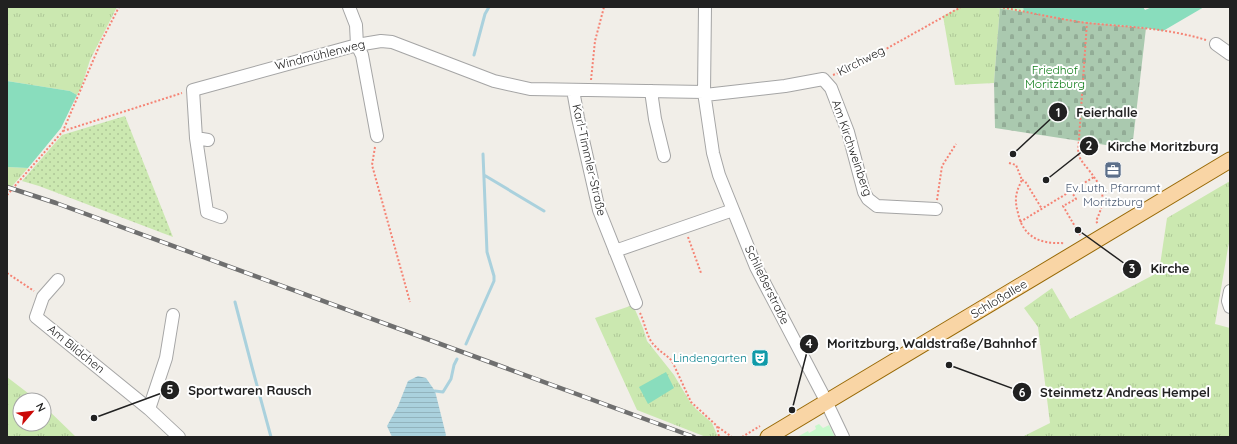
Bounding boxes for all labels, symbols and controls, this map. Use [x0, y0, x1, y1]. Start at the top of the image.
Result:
street label: Windmühlenweg [273, 36, 367, 73]
street label: Kirchweg [835, 42, 887, 79]
park label: Friedhof Moritzburg [1025, 62, 1085, 91]
street label: Am Kirchweinberg [829, 97, 876, 198]
callout: Feierhalle [1048, 100, 1146, 125]
street label: Karl-Timmler-Straße [569, 102, 610, 218]
text: Feierhalle [1076, 104, 1138, 120]
text: 1 [1056, 105, 1060, 120]
callout: Kirche Moritzburg [1079, 134, 1226, 159]
text: 2 [1086, 138, 1093, 153]
text: Kirche Moritzburg [1107, 138, 1219, 154]
office icon: Ev.Luth. Pfarramt Moritzburg [1103, 160, 1123, 180]
place label: Ev.Luth. Pfarramt Moritzburg [1066, 180, 1160, 209]
street label: Schließerstraße [742, 243, 793, 327]
callout: Kirche [1122, 256, 1197, 281]
text: Kirche [1151, 260, 1190, 276]
text: 3 [1129, 261, 1135, 276]
street label: Schloßallee [968, 276, 1030, 321]
street label: Am Bildchen [45, 321, 108, 376]
callout: Moritzburg, Waldstraße/Bahnhof [799, 331, 1045, 356]
text: Moritzburg, Waldstraße/Bahnhof [827, 335, 1037, 351]
text: 4 [805, 336, 813, 351]
theatre icon: Lindengarten [750, 348, 770, 368]
place label: Lindengarten [673, 350, 747, 365]
callout: Sportwaren Rausch [160, 378, 320, 403]
callout: Steinmetz Andreas Hempel [1012, 380, 1218, 405]
text: 5 [167, 382, 174, 397]
text: Sportwaren Rausch [188, 382, 312, 398]
text: Steinmetz Andreas Hempel [1040, 384, 1210, 400]
text: 6 [1019, 385, 1026, 400]
north arrow [12, 392, 52, 432]
text: N [33, 400, 49, 414]

